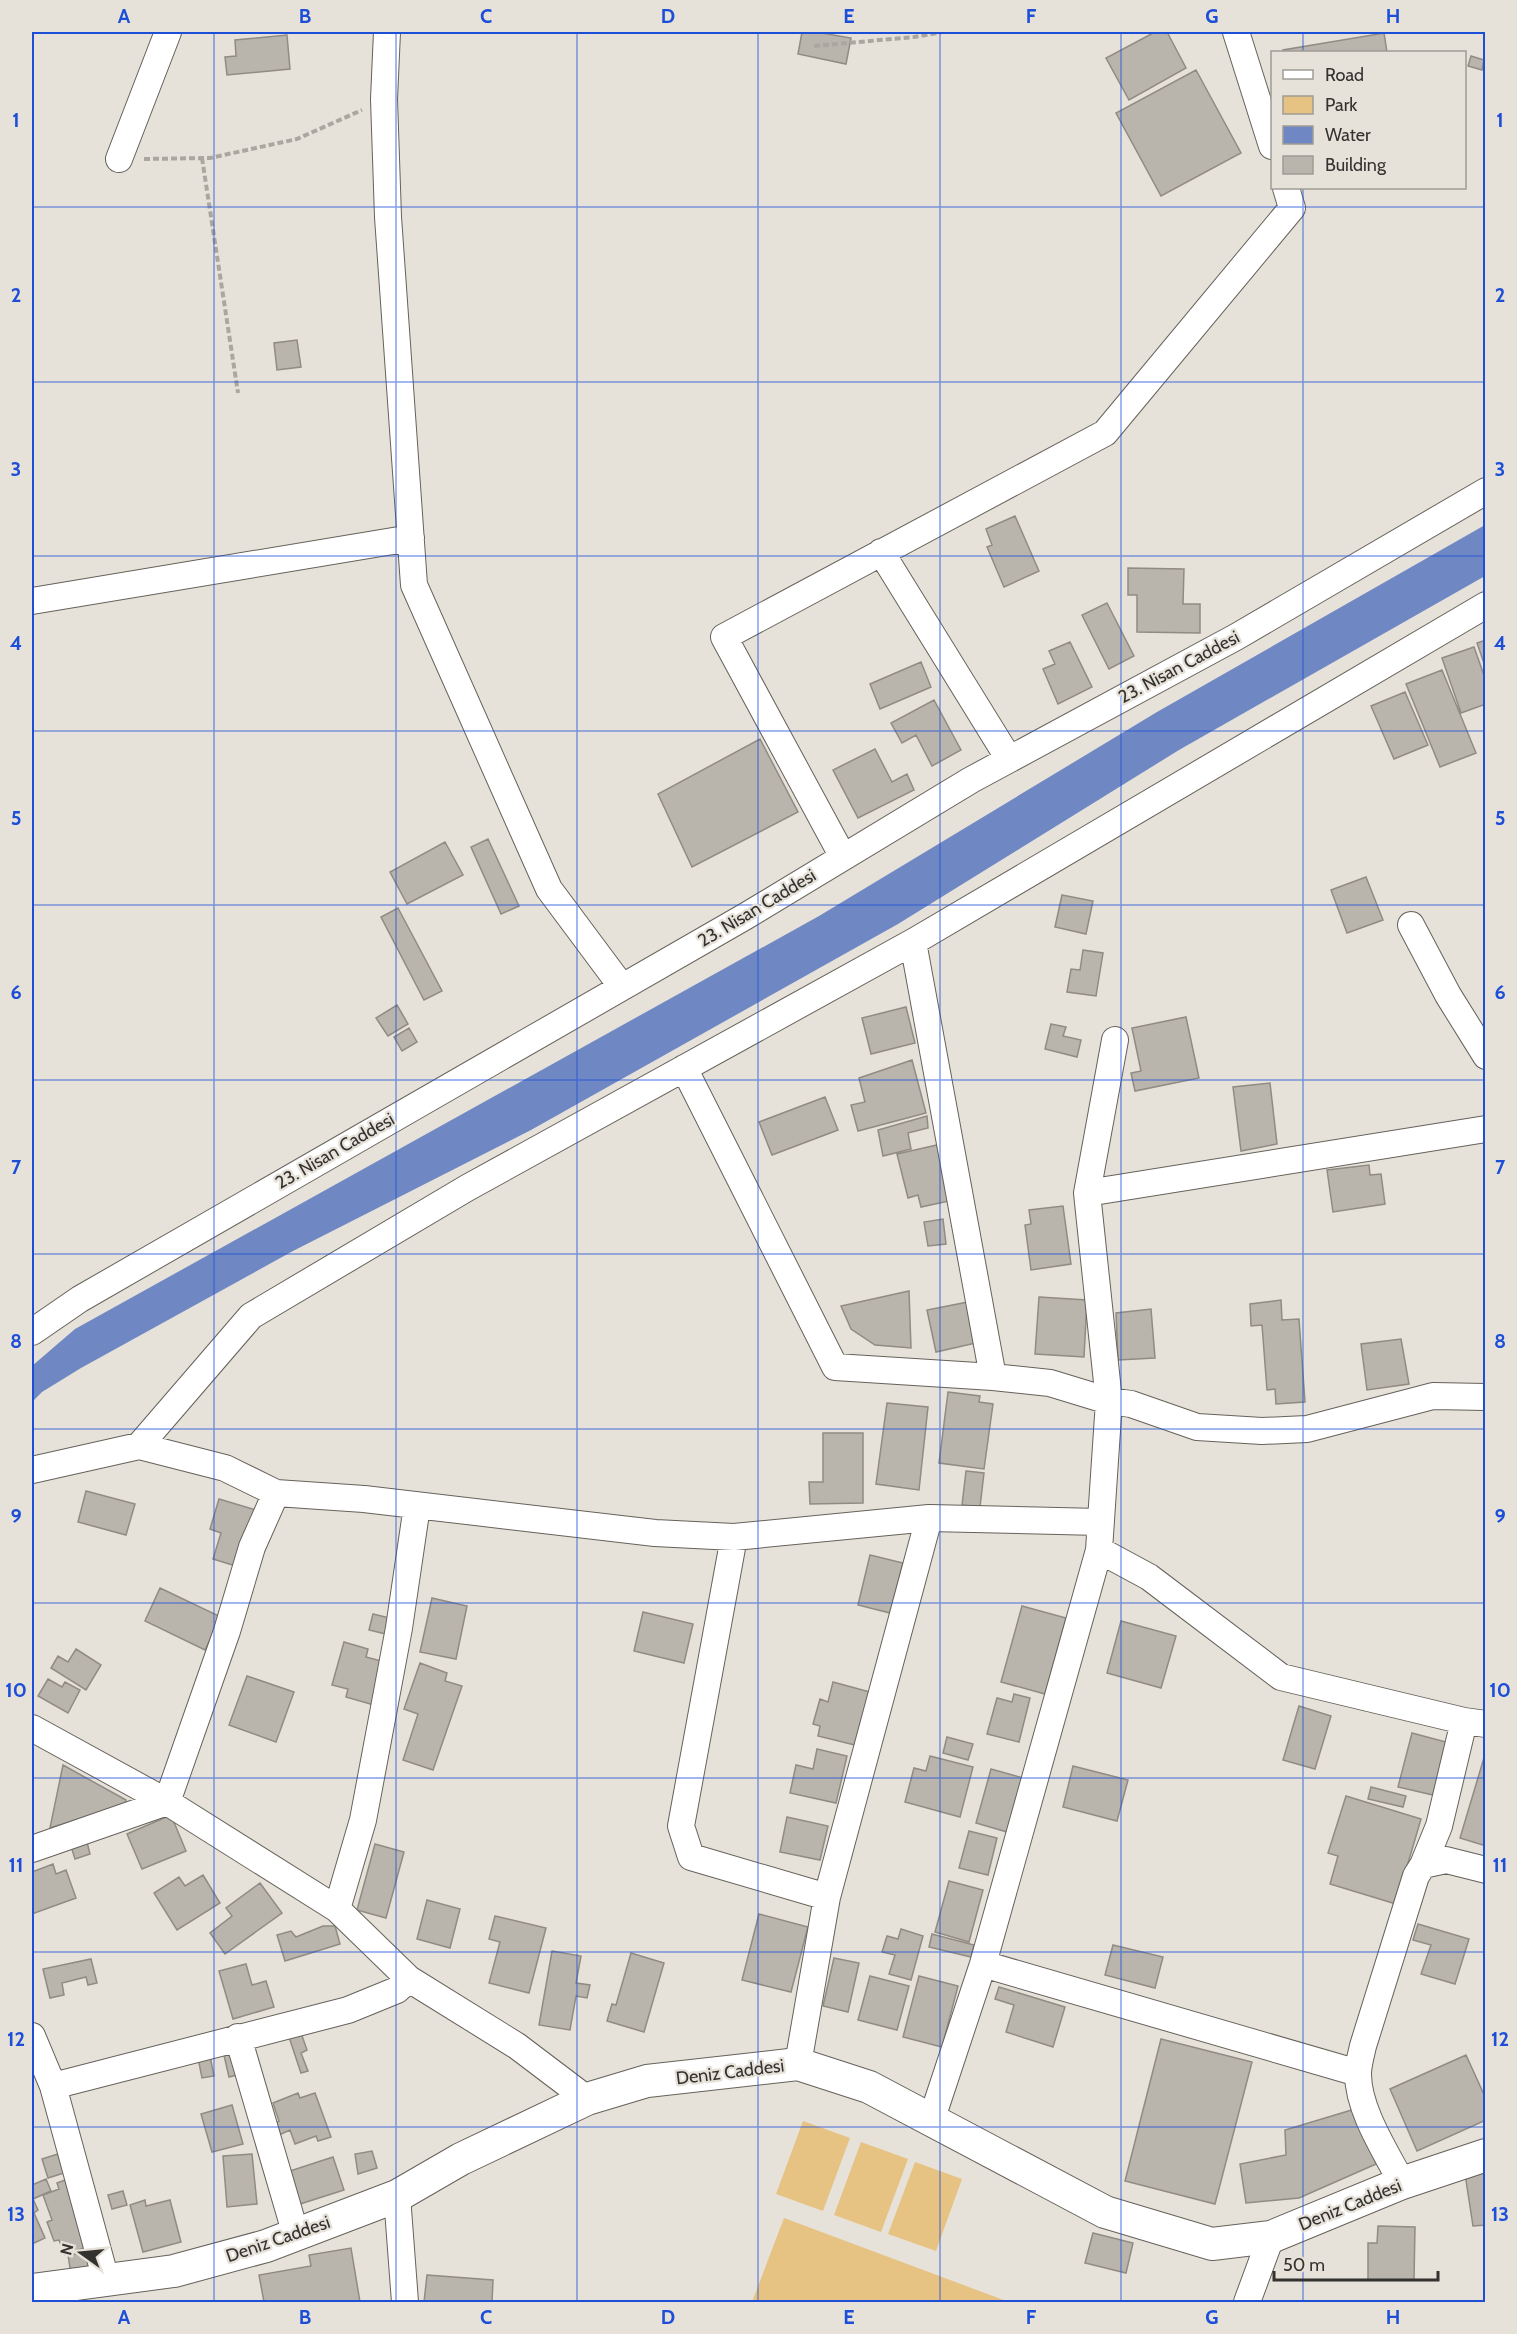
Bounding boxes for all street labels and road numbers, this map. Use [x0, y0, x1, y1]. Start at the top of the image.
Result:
street label: 23. Nisan Caddesi [1115, 626, 1243, 708]
street label: 23. Nisan Caddesi [694, 864, 820, 952]
street label: 23. Nisan Caddesi [272, 1108, 398, 1194]
street label: Deniz Caddesi [675, 2054, 785, 2090]
street label: Deniz Caddesi [1295, 2174, 1405, 2236]
street label: Deniz Caddesi [223, 2211, 333, 2267]

